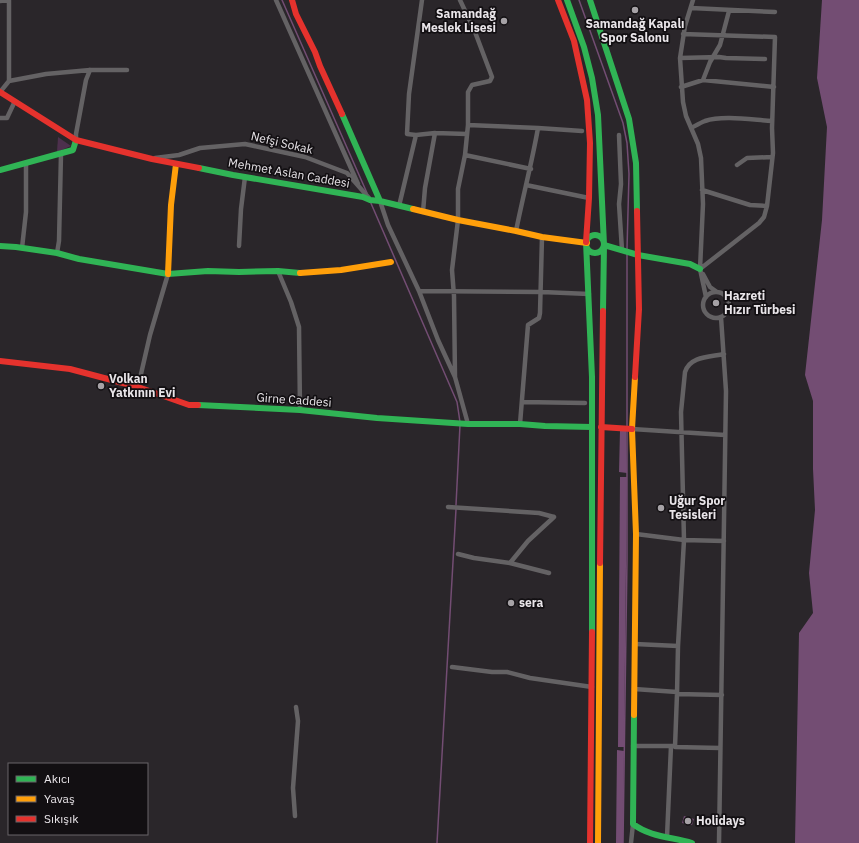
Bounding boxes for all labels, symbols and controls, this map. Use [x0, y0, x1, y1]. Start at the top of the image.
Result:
marker: Samandağ Kapalı Spor Salonu [630, 5, 640, 15]
place label: Samandağ Meslek Lisesi [421, 6, 496, 35]
marker: Samandağ Meslek Lisesi [499, 16, 509, 26]
place label: Samandağ Kapalı Spor Salonu [586, 16, 684, 45]
street label: Nefşi Sokak [250, 128, 315, 157]
street label: Mehmet Aslan Caddesi [227, 154, 351, 191]
place label: Hazreti Hızır Türbesi [724, 288, 795, 317]
marker: Hazreti Hızır Türbesi [711, 298, 721, 308]
place label: Volkan Yatkının Evi [109, 371, 175, 400]
marker: Volkan Yatkının Evi [96, 381, 106, 391]
street label: Girne Caddesi [256, 389, 332, 410]
place label: Uğur Spor Tesisleri [669, 493, 725, 522]
marker: Uğur Spor Tesisleri [656, 503, 666, 513]
place label: sera [519, 595, 543, 610]
marker: sera [506, 598, 516, 608]
legend [8, 763, 148, 835]
text: Akıcı [44, 771, 70, 786]
text: Yavaş [44, 791, 75, 806]
text: Sıkışık [44, 811, 79, 826]
place label: Holidays [696, 813, 745, 828]
marker: Holidays [683, 816, 693, 826]

